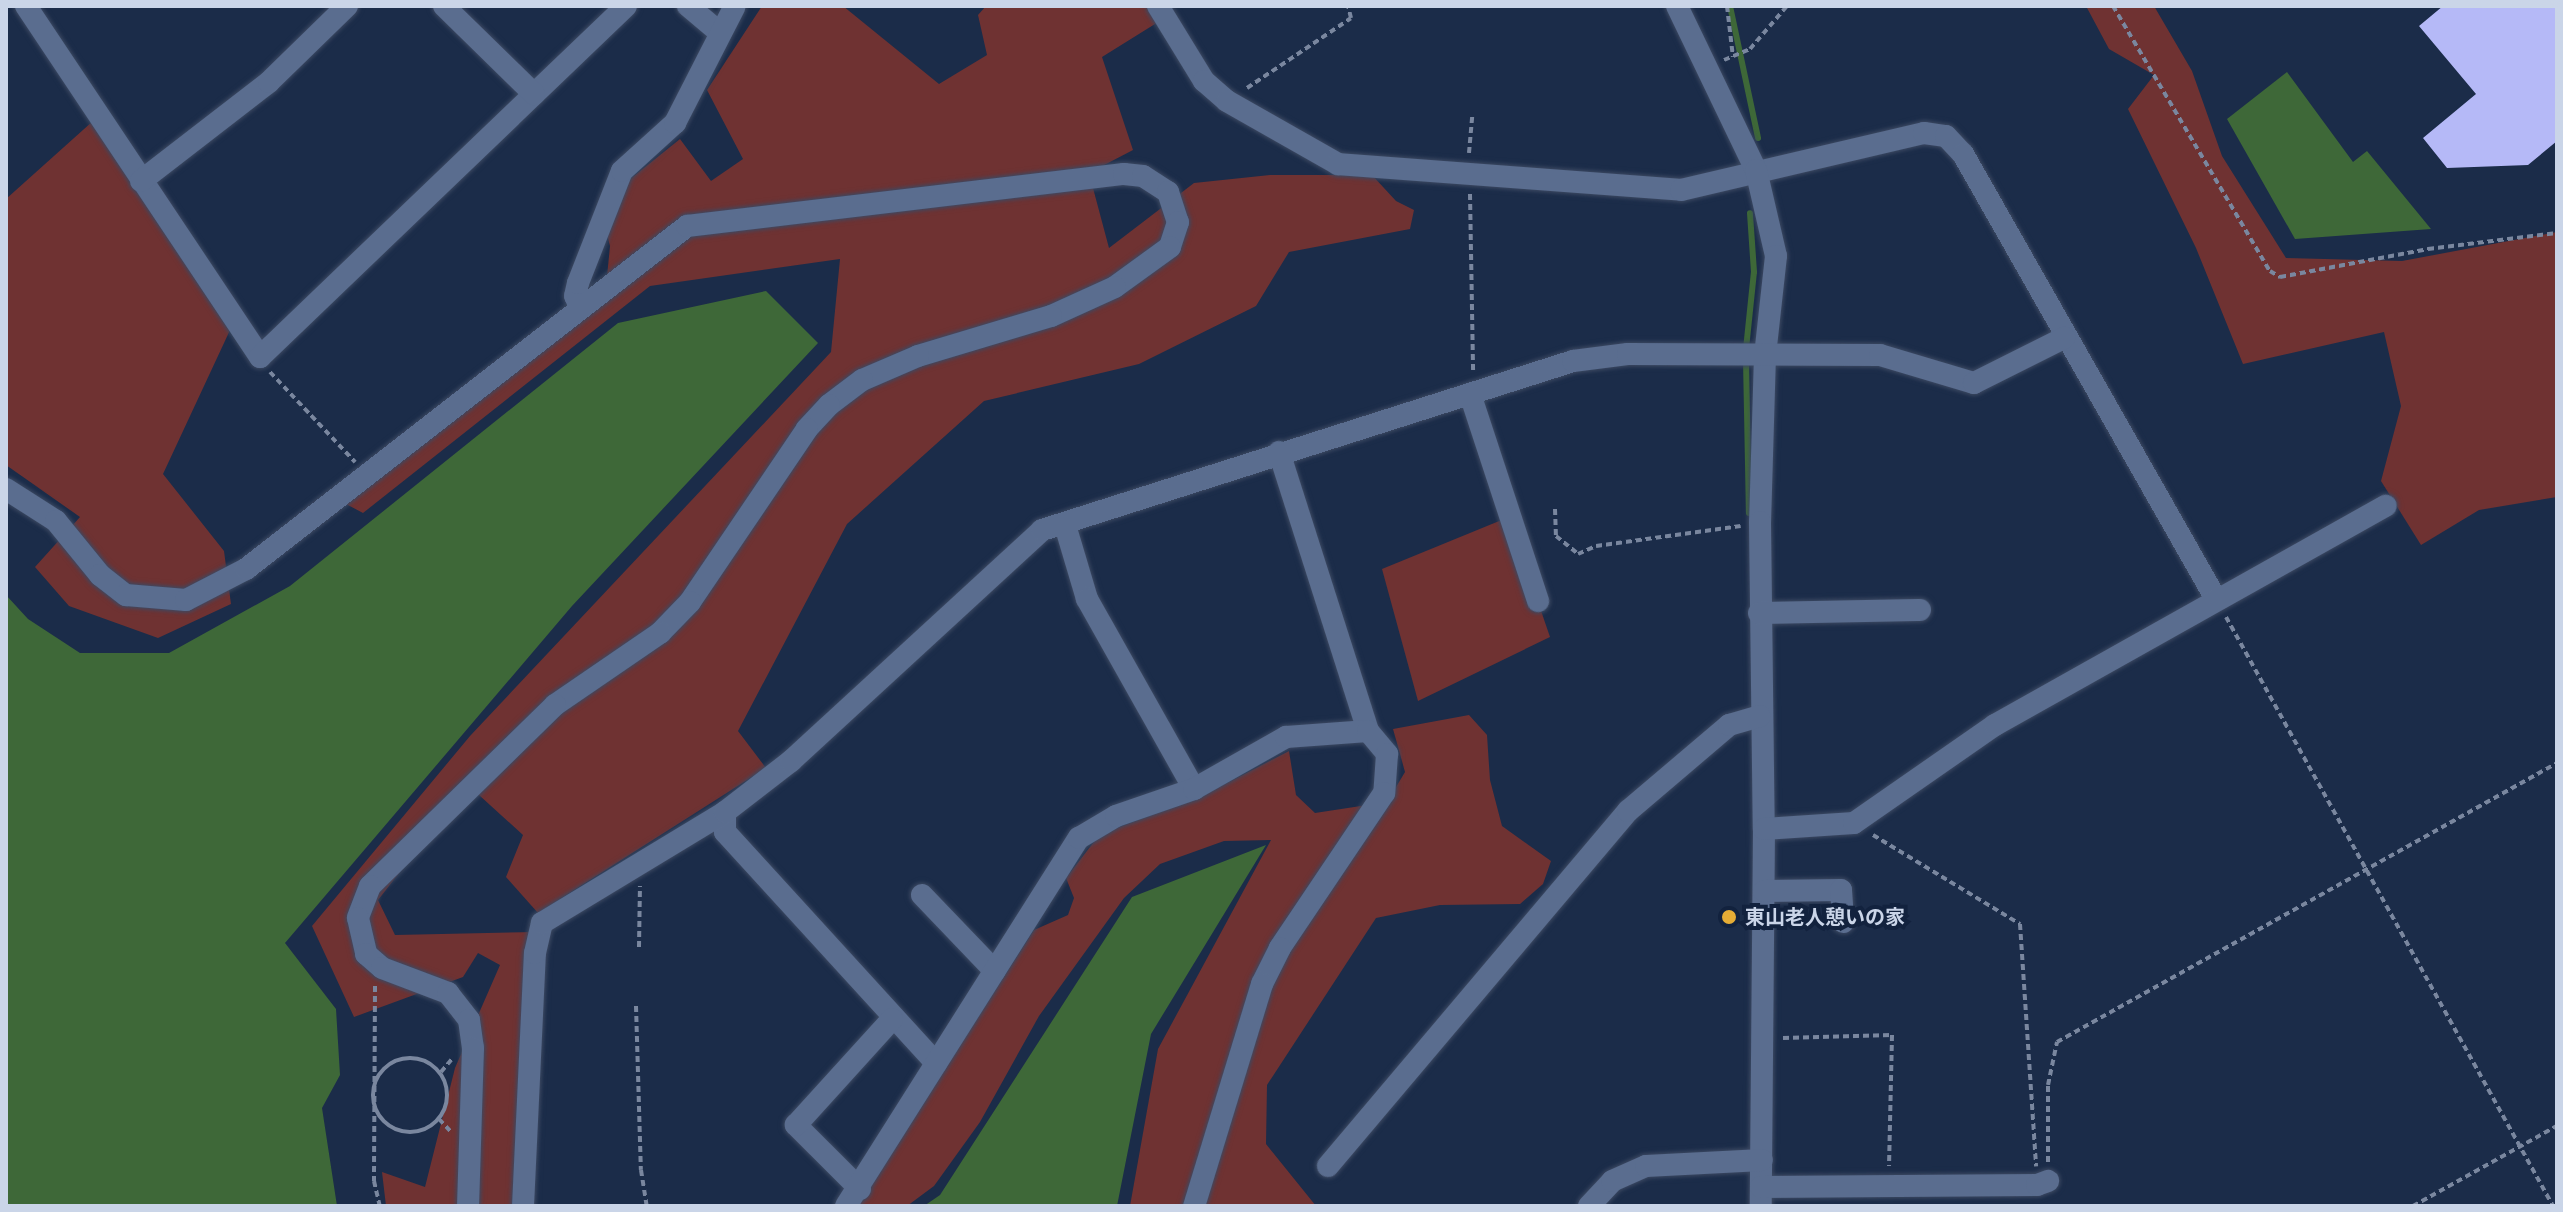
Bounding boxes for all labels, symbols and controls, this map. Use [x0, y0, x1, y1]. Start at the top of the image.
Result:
place label: 東山老人憩いの家 [1745, 905, 1905, 929]
marker: 東山老人憩いの家 [1720, 908, 1738, 926]

